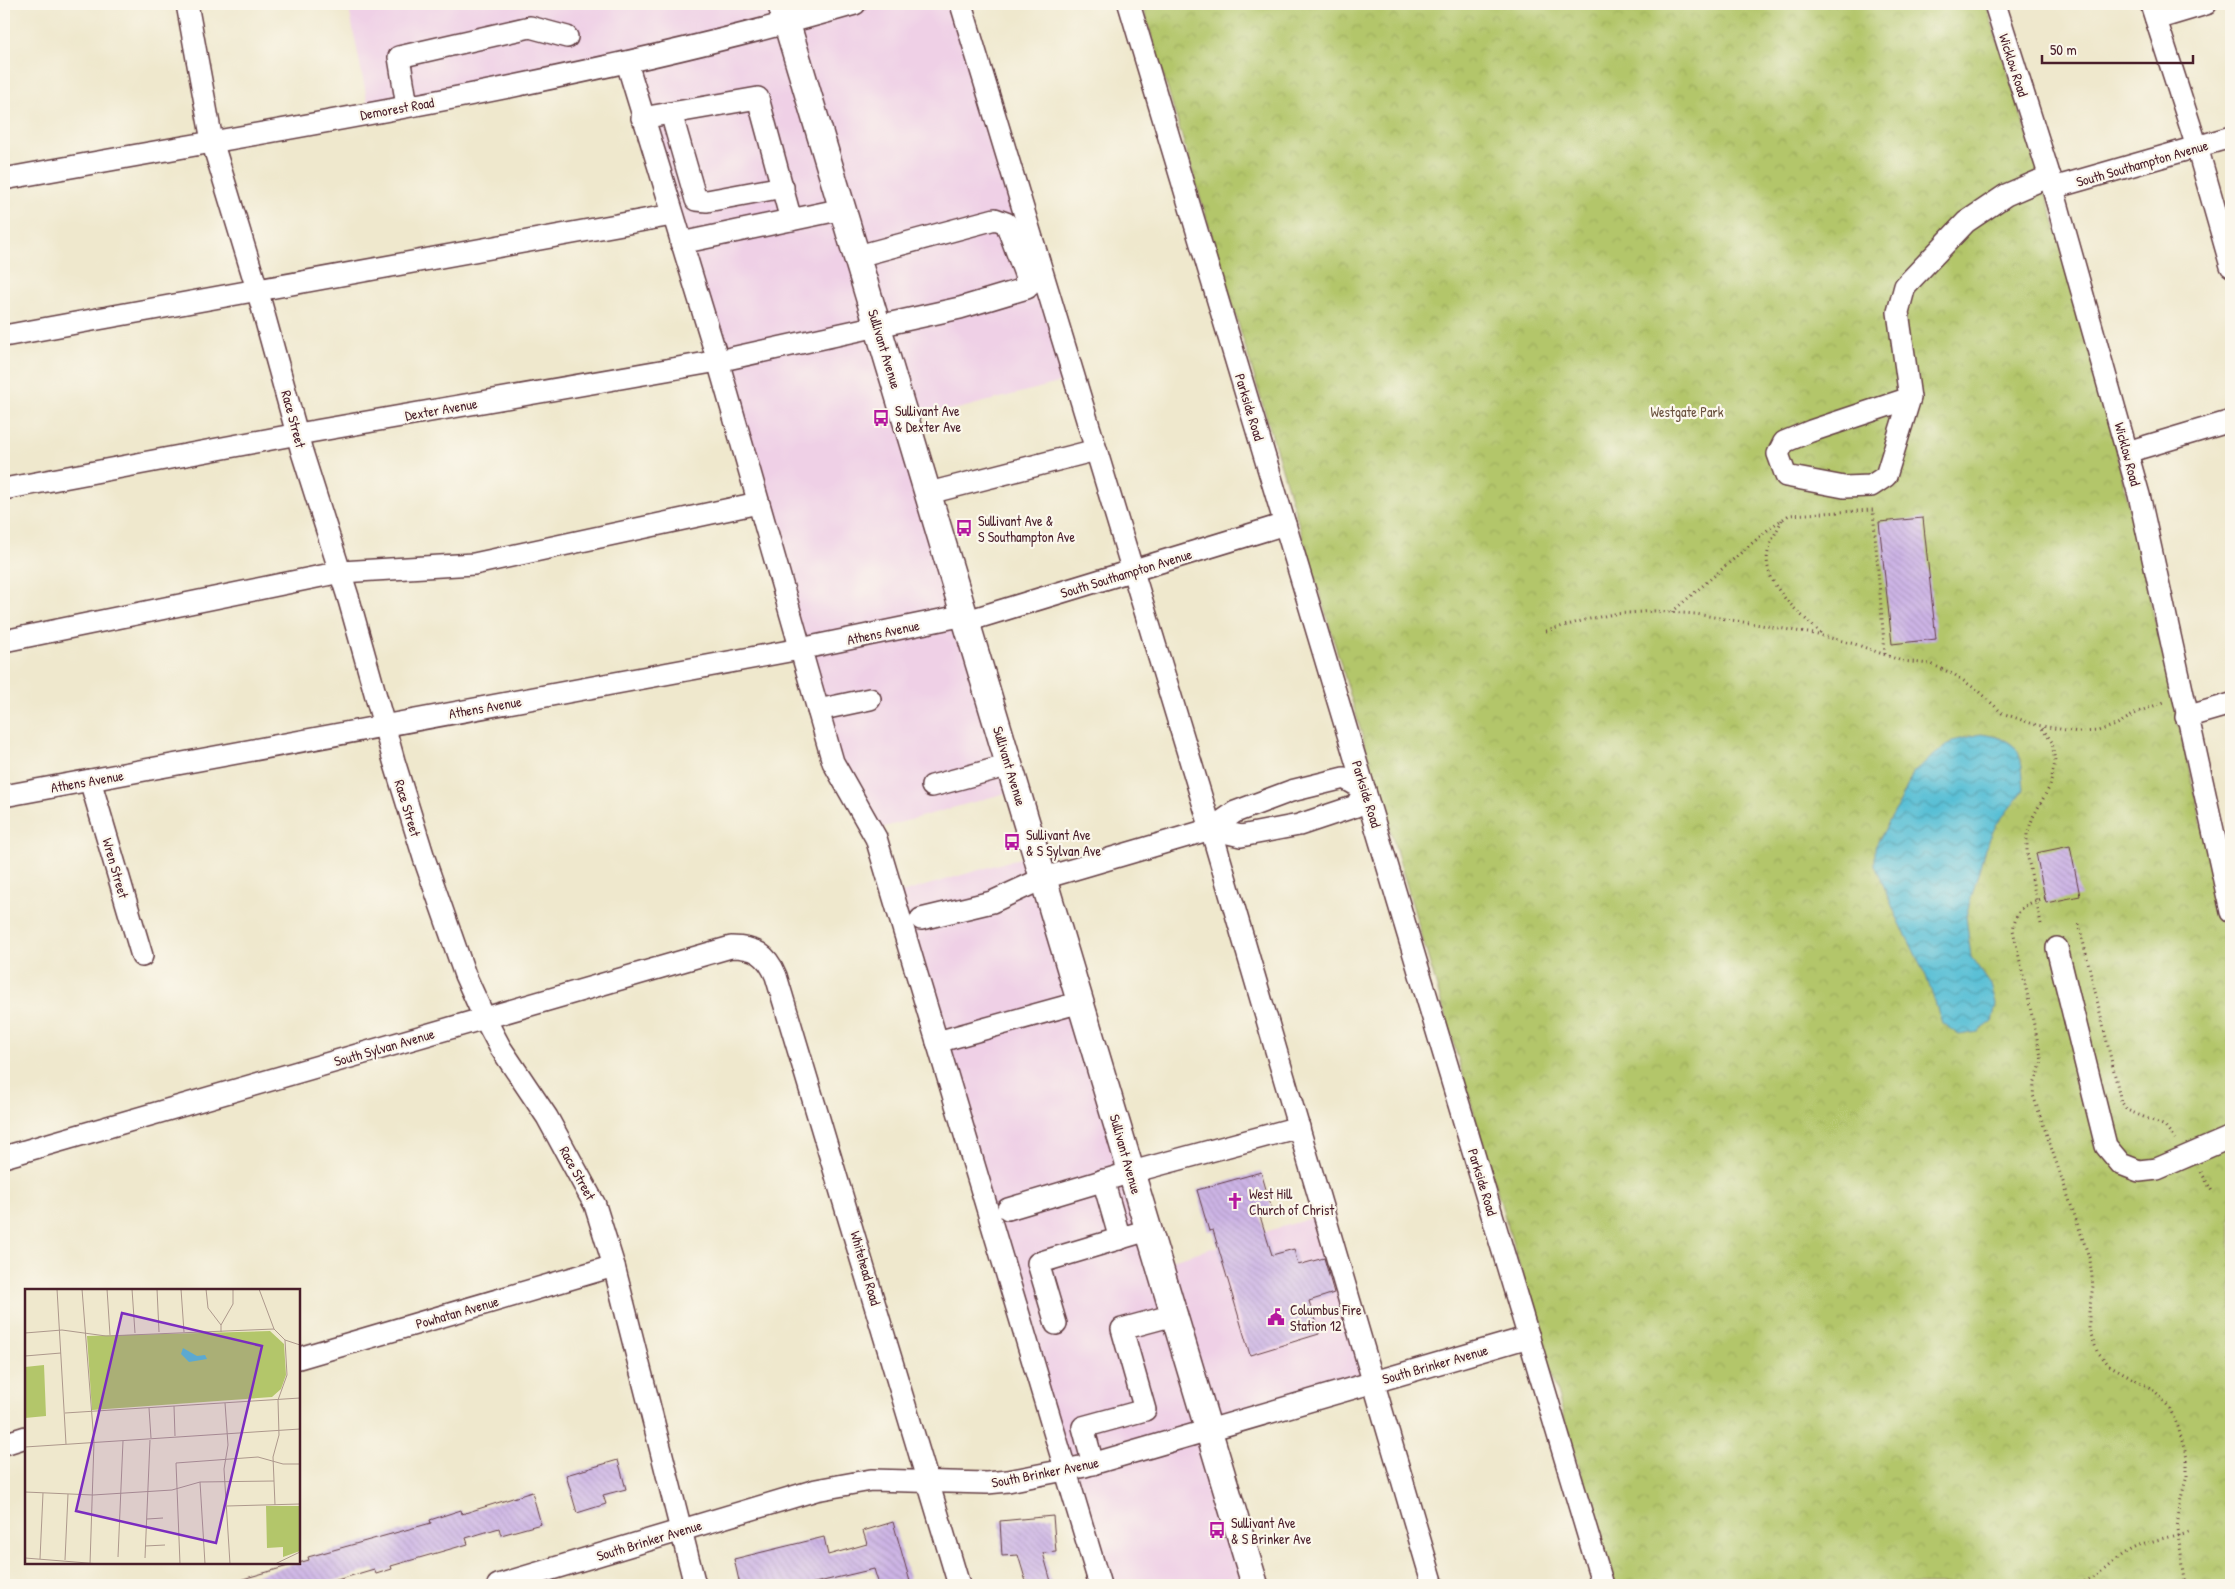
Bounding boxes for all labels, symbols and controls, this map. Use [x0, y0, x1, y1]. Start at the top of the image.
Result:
street label: Wicklow Road [1995, 31, 2033, 99]
scale bar [2042, 32, 2194, 64]
text: 50 m [2050, 39, 2077, 60]
street label: Demorest Road [359, 92, 436, 124]
street label: South Southampton Avenue [2074, 135, 2211, 192]
street label: Sullivant Avenue [864, 307, 906, 391]
street label: Parkside Road [1231, 371, 1269, 443]
street label: Race Street [277, 388, 311, 450]
street label: Dexter Avenue [403, 393, 479, 425]
place label: Sullivant Ave & Dexter Ave [895, 401, 962, 436]
park label: Westgate Park [1650, 402, 1724, 422]
bus stop icon: Sullivant Ave & Dexter Ave [871, 408, 891, 428]
street label: Wicklow Road [2110, 420, 2146, 488]
place label: Sullivant Ave & S Southampton Ave [978, 511, 1075, 547]
bus stop icon: Sullivant Ave & S Southampton Ave [954, 518, 974, 538]
street label: South Southampton Avenue [1058, 544, 1195, 603]
street label: Athens Avenue [845, 615, 921, 649]
street label: Athens Avenue [447, 691, 523, 723]
street label: Sullivant Avenue [989, 724, 1031, 808]
street label: Parkside Road [1348, 758, 1386, 830]
street label: Athens Avenue [49, 765, 125, 797]
street label: Race Street [390, 777, 426, 839]
place label: Sullivant Ave & S Sylvan Ave [1026, 825, 1101, 861]
bus stop icon: Sullivant Ave & S Sylvan Ave [1002, 832, 1022, 852]
street label: Wren Street [98, 836, 134, 900]
street label: South Sylvan Avenue [331, 1023, 437, 1071]
street label: Sullivant Avenue [1106, 1112, 1147, 1197]
street label: Race Street [555, 1143, 601, 1203]
street label: Parkside Road [1464, 1146, 1502, 1218]
place label: West Hill Church of Christ [1249, 1184, 1334, 1219]
church icon: West Hill Church of Christ [1225, 1191, 1245, 1211]
street label: Whitehead Road [846, 1229, 886, 1308]
inset map [25, 1289, 300, 1564]
street label: Powhatan Avenue [413, 1291, 501, 1333]
place label: Columbus Fire Station 12 [1290, 1300, 1362, 1335]
public building icon: Columbus Fire Station 12 [1266, 1307, 1286, 1327]
street label: South Brinker Avenue [1380, 1340, 1490, 1388]
street label: South Brinker Avenue [990, 1452, 1101, 1492]
place label: Sullivant Ave & S Brinker Ave [1231, 1513, 1312, 1548]
street label: South Brinker Avenue [594, 1515, 704, 1565]
bus stop icon: Sullivant Ave & S Brinker Ave [1207, 1520, 1227, 1540]

